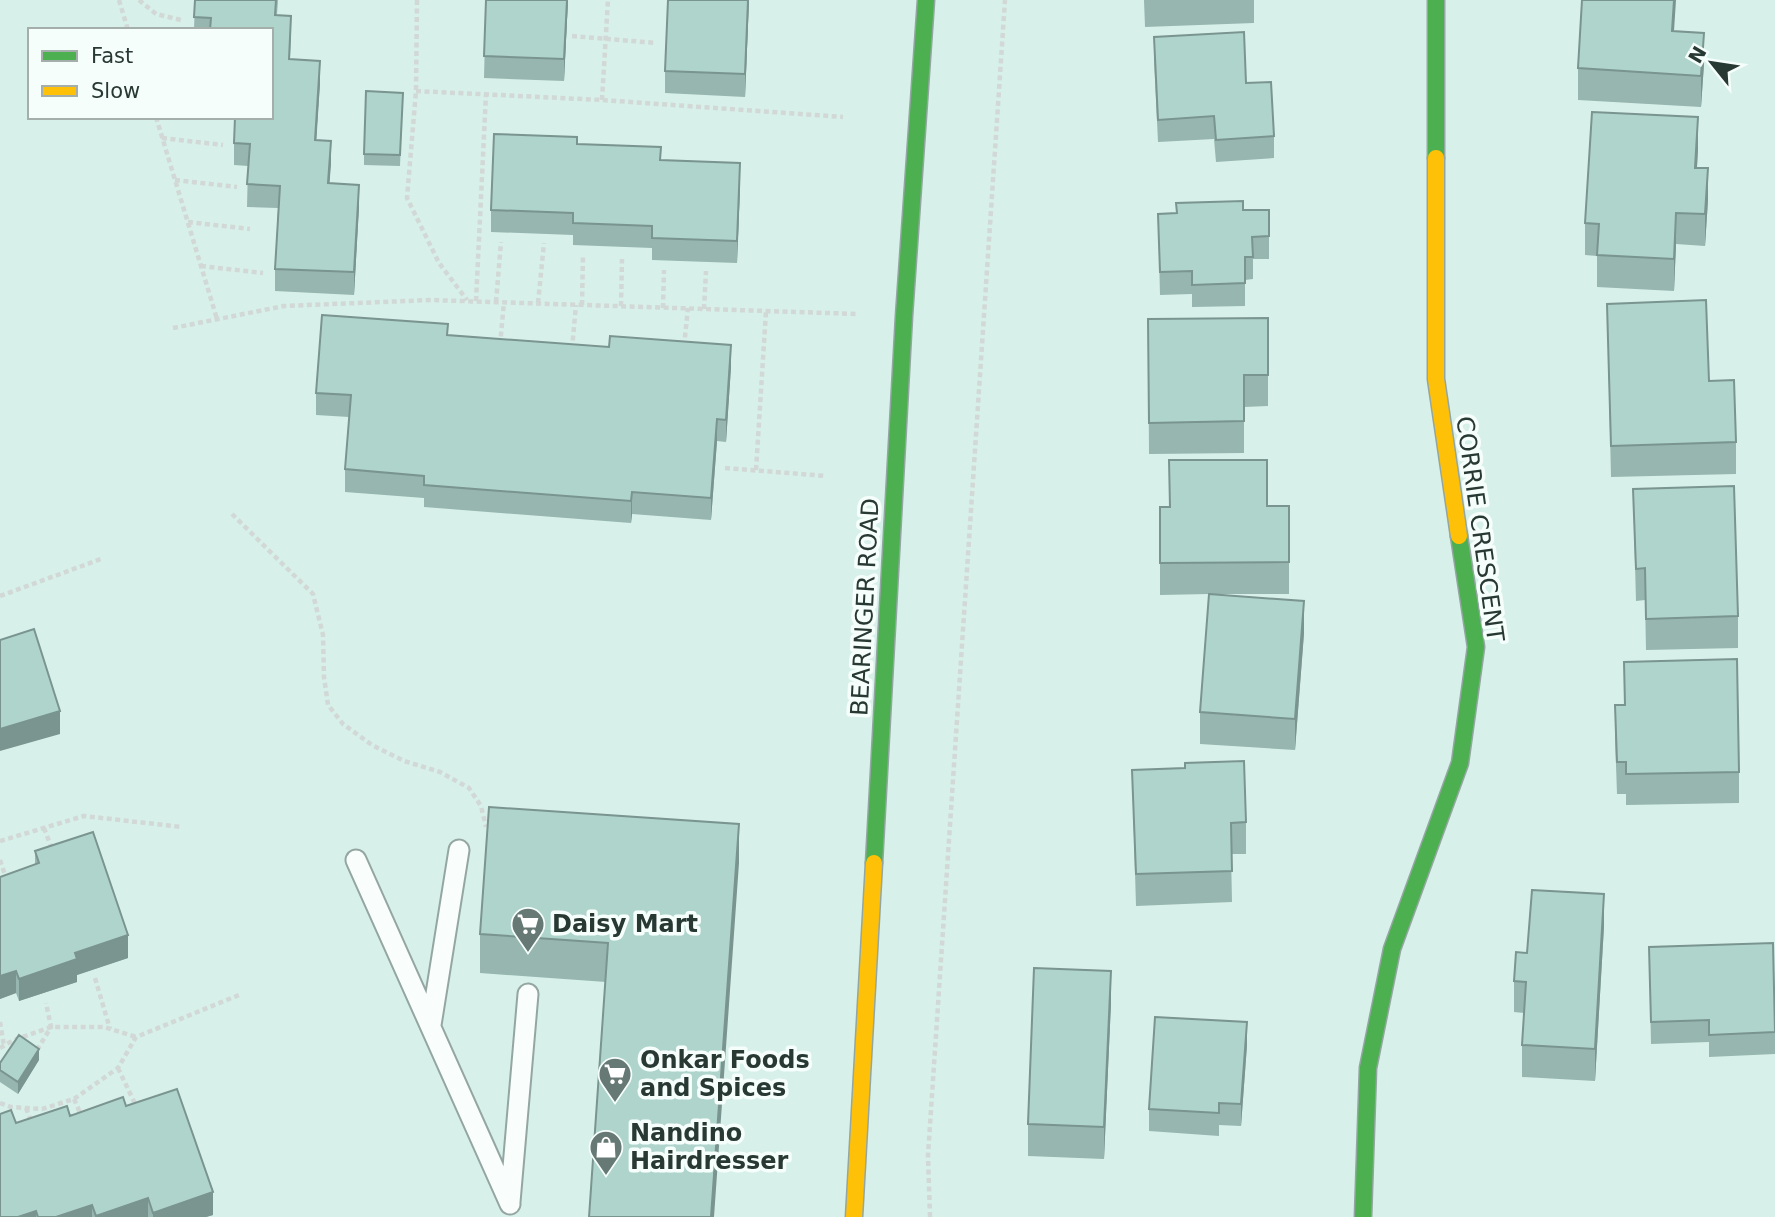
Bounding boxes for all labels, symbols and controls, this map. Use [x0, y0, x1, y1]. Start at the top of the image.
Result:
legend [28, 28, 273, 119]
north arrow [1677, 28, 1747, 98]
text: N [1684, 42, 1711, 67]
text: Fast [91, 44, 133, 68]
text: Slow [91, 79, 140, 103]
street label: CORRIE CRESCENT [1450, 415, 1510, 644]
street label: BEARINGER ROAD [845, 497, 885, 717]
supermarket icon: Daisy Mart [509, 905, 547, 954]
place label: Daisy Mart [552, 910, 698, 938]
place label: Onkar Foods and Spices [640, 1046, 810, 1102]
supermarket icon: Onkar Foods and Spices [596, 1055, 634, 1104]
place label: Nandino Hairdresser [630, 1119, 788, 1175]
shop icon: Nandino Hairdresser [587, 1128, 625, 1177]

